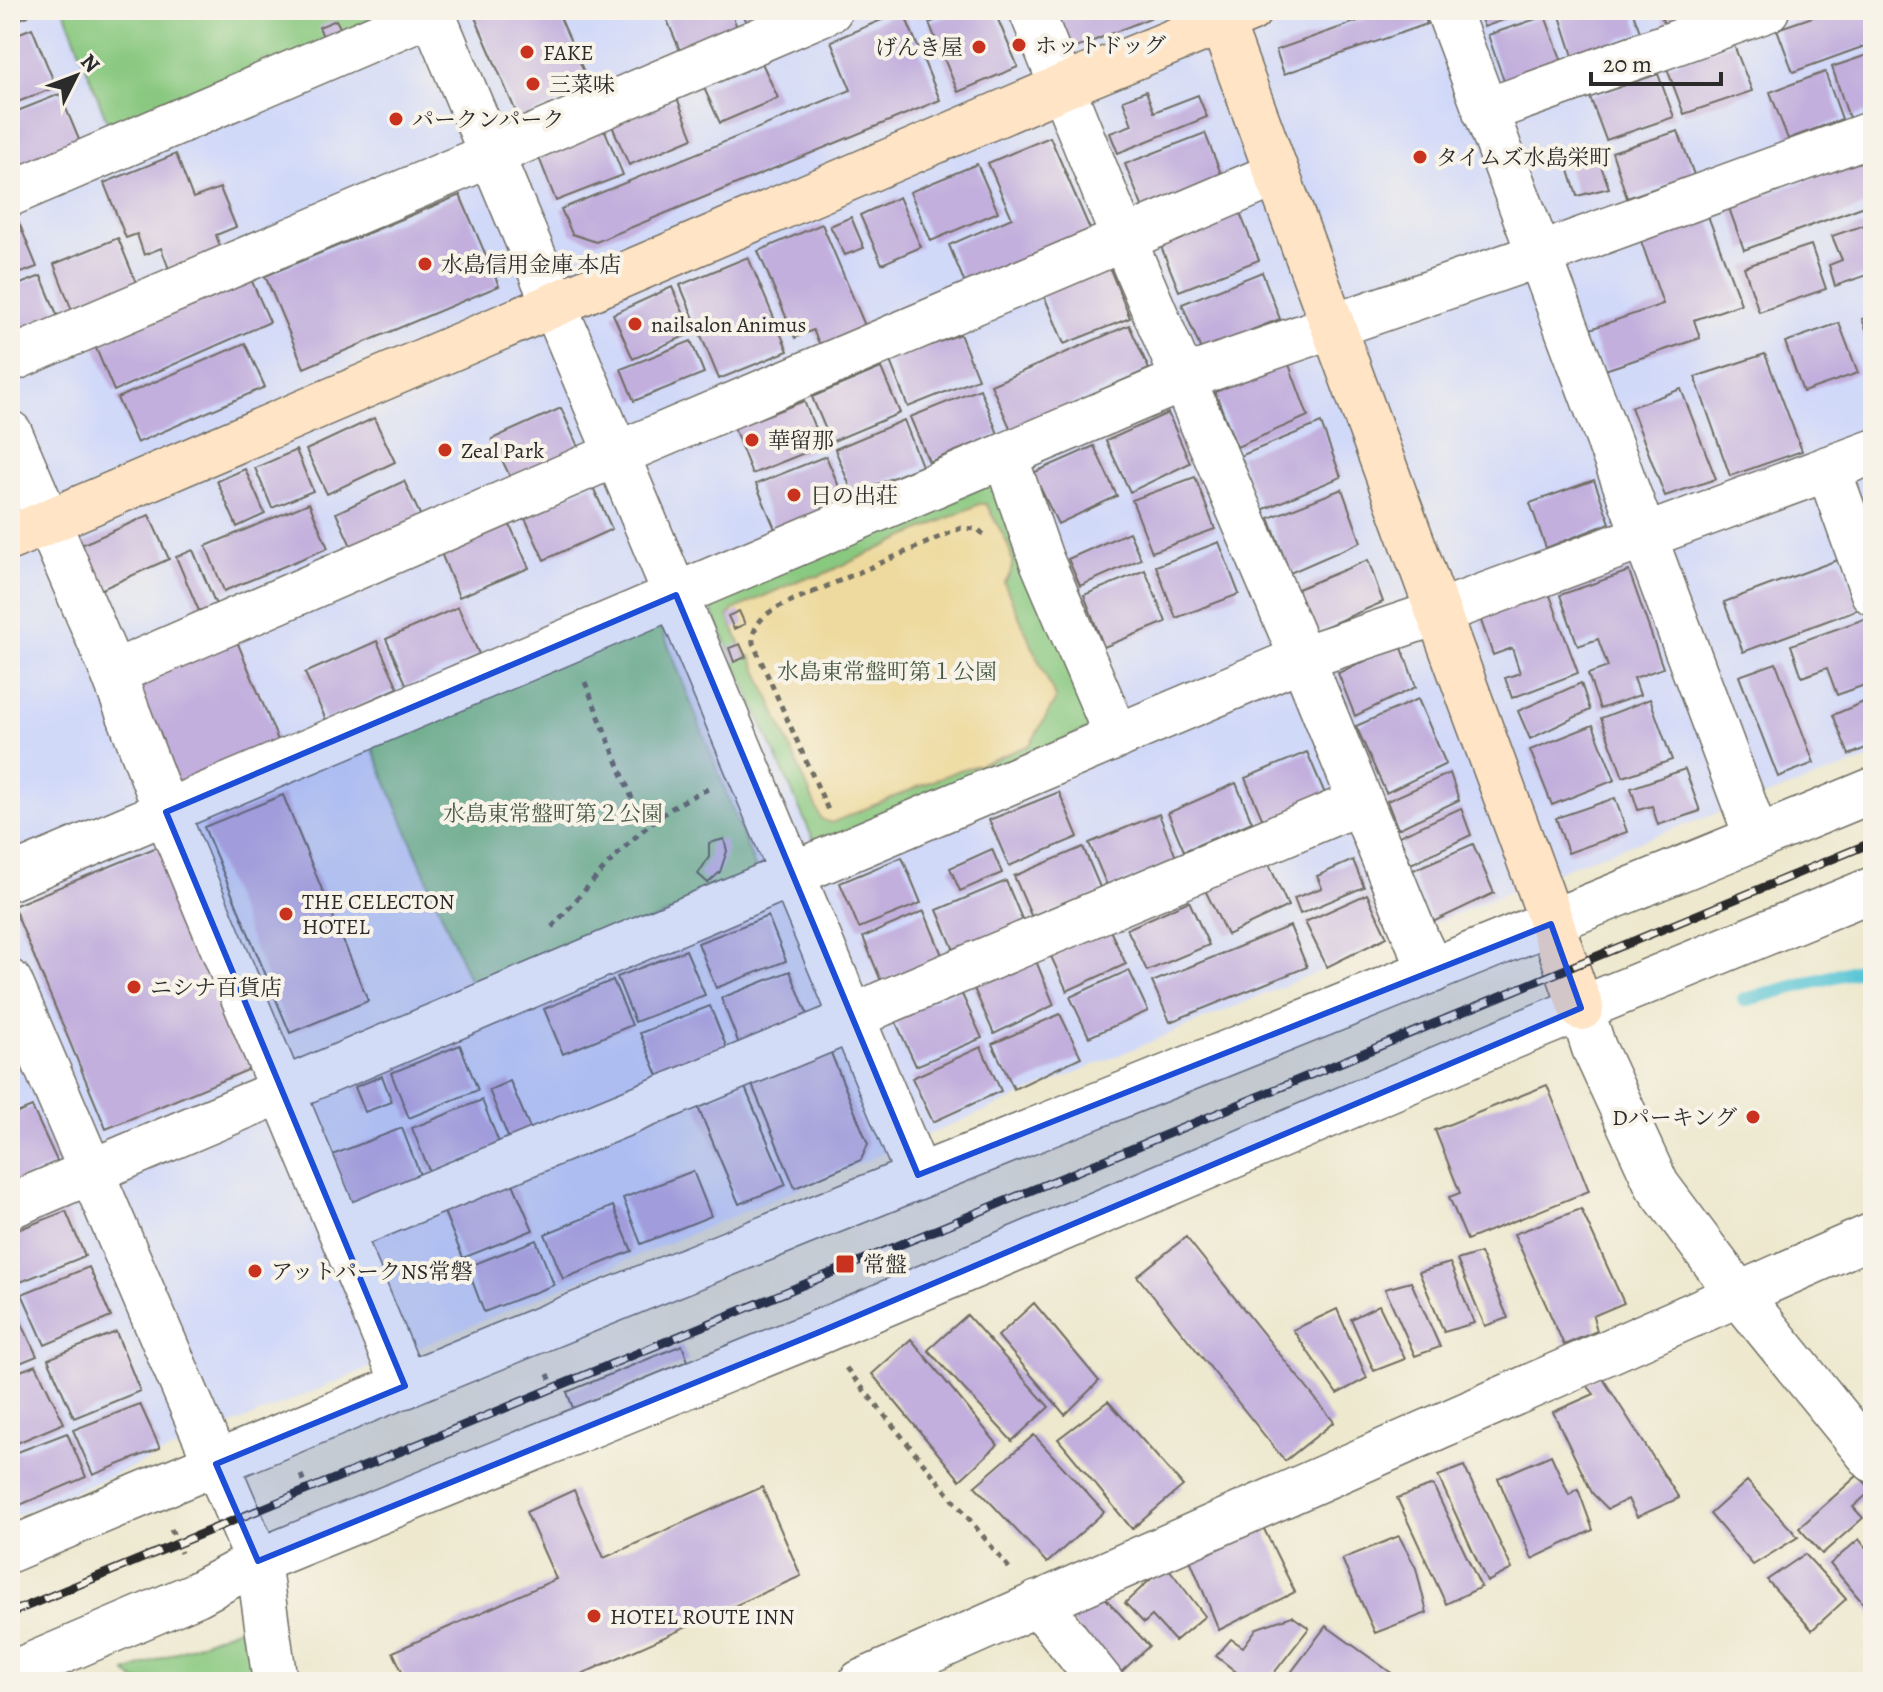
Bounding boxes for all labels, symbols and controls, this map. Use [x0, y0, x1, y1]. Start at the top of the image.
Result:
place label: ホットドッグ [1035, 31, 1166, 61]
place label: げんき屋 [875, 33, 963, 63]
north arrow [36, 36, 116, 116]
marker: ホットドッグ [1010, 36, 1028, 54]
scale bar [1591, 36, 1721, 86]
place label: FAKE [543, 38, 594, 68]
marker: げんき屋 [970, 38, 988, 56]
marker: FAKE [518, 43, 536, 61]
text: N [74, 47, 107, 79]
text: 20 m [1603, 48, 1652, 80]
place label: 三菜味 [549, 70, 615, 100]
marker: 三菜味 [524, 75, 542, 93]
place label: パークンパーク [412, 105, 564, 135]
marker: パークンパーク [387, 110, 405, 128]
place label: タイムズ水島栄町 [1436, 143, 1612, 173]
marker: タイムズ水島栄町 [1411, 148, 1429, 166]
place label: 水島信用金庫 本店 [441, 250, 621, 280]
marker: 水島信用金庫 本店 [416, 255, 434, 273]
place label: nailsalon Animus [651, 310, 806, 340]
marker: nailsalon Animus [626, 315, 644, 333]
place label: 華留那 [768, 426, 834, 456]
marker: 華留那 [743, 431, 761, 449]
place label: Zeal Park [461, 436, 544, 466]
marker: Zeal Park [436, 441, 454, 459]
place label: 日の出荘 [810, 481, 898, 511]
marker: 日の出荘 [785, 486, 803, 504]
park label: 水島東常盤町第１公園 [777, 657, 997, 687]
park label: 水島東常盤町第２公園 [443, 799, 663, 829]
place label: THE CELECTON HOTEL [302, 887, 455, 942]
marker: THE CELECTON HOTEL [277, 905, 295, 923]
place label: ニシナ百貨店 [150, 973, 282, 1003]
marker: ニシナ百貨店 [125, 978, 143, 996]
place label: Dパーキング [1612, 1103, 1737, 1133]
marker: Dパーキング [1744, 1108, 1762, 1126]
place label: 常盤 [863, 1250, 907, 1280]
marker: 常盤 [834, 1253, 856, 1275]
place label: アットパークNS常磐 [271, 1257, 473, 1287]
marker: アットパークNS常磐 [246, 1262, 264, 1280]
place label: HOTEL ROUTE INN [610, 1602, 795, 1632]
marker: HOTEL ROUTE INN [585, 1607, 603, 1625]

